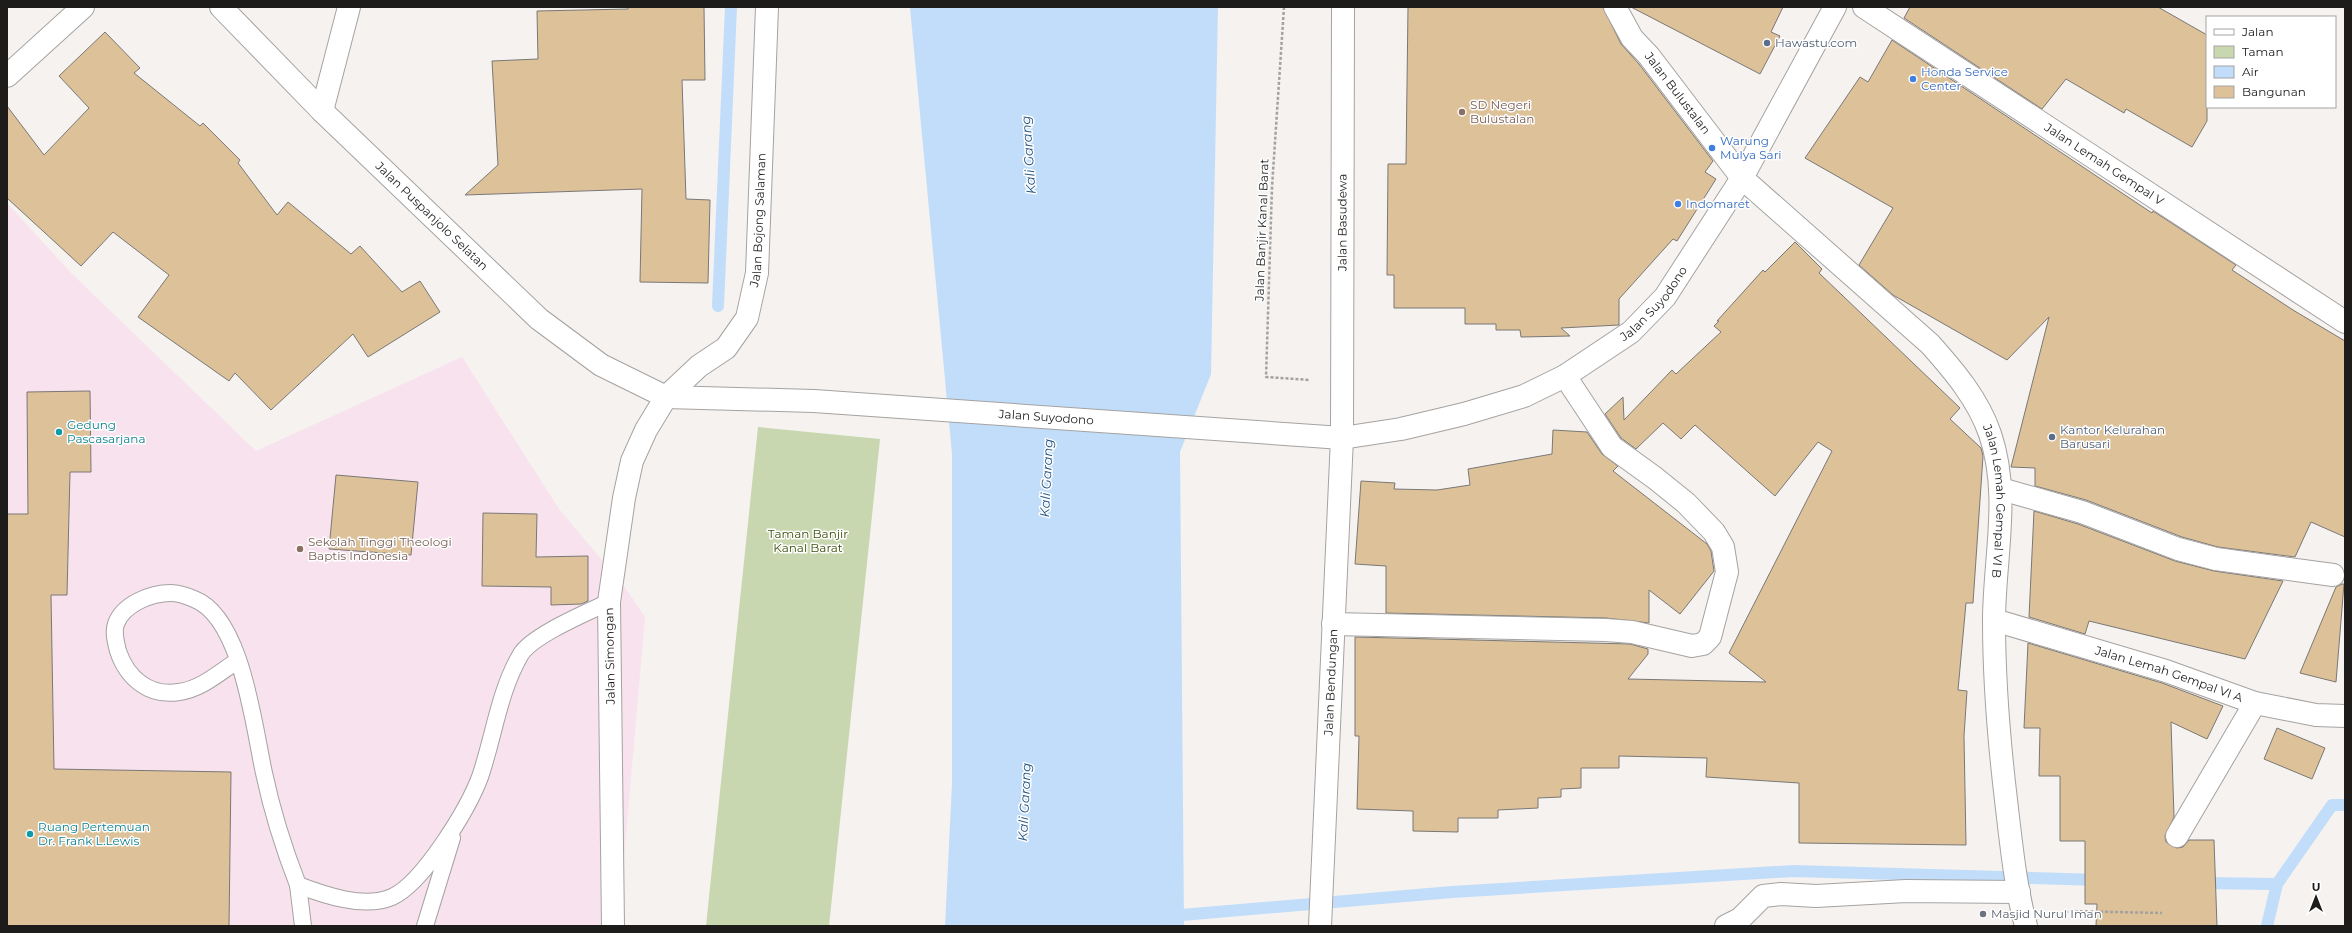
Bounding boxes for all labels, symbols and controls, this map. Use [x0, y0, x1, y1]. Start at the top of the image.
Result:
legend [2206, 16, 2336, 108]
text: Jalan [2241, 24, 2274, 39]
place label: Hawastu.com [1775, 35, 1857, 50]
marker: Hawastu.com [1762, 38, 1772, 48]
text: Taman [2242, 44, 2284, 59]
street label: Jalan Bulustalan [1641, 48, 1714, 137]
place label: Honda Service Center [1921, 64, 2008, 93]
text: Air [2242, 64, 2259, 79]
marker: Honda Service Center [1908, 74, 1918, 84]
text: Bangunan [2242, 84, 2306, 99]
place label: SD Negeri Bulustalan [1470, 97, 1534, 126]
marker: SD Negeri Bulustalan [1457, 107, 1467, 117]
water label: Kali Garang [1017, 115, 1039, 195]
street label: Jalan Lemah Gempal V [2041, 119, 2167, 209]
place label: Warung Mulya Sari [1720, 133, 1782, 162]
marker: Warung Mulya Sari [1707, 143, 1717, 153]
street label: Jalan Bojong Salaman [746, 153, 769, 289]
street label: Jalan Puspanjolo Selatan [372, 158, 491, 273]
street label: Jalan Banjir Kanal Barat [1251, 158, 1271, 303]
street label: Jalan Basudewa [1334, 174, 1350, 272]
place label: Indomaret [1686, 196, 1750, 211]
marker: Indomaret [1673, 199, 1683, 209]
street label: Jalan Suyodono [1616, 263, 1690, 345]
street label: Jalan Suyodono [997, 406, 1094, 428]
place label: Gedung Pascasarjana [67, 417, 146, 446]
street label: Jalan Lemah Gempal VI B [1980, 421, 2009, 579]
place label: Kantor Kelurahan Barusari [2060, 422, 2165, 451]
marker: Gedung Pascasarjana [54, 427, 64, 437]
marker: Kantor Kelurahan Barusari [2047, 432, 2057, 442]
water label: Kali Garang [1036, 438, 1056, 518]
park label: Taman Banjir Kanal Barat [768, 526, 848, 555]
place label: Sekolah Tinggi Theologi Baptis Indonesia [308, 534, 452, 563]
marker: Sekolah Tinggi Theologi Baptis Indonesia [295, 544, 305, 554]
street label: Jalan Simongan [601, 607, 618, 706]
street label: Jalan Bendungan [1321, 628, 1340, 737]
street label: Jalan Lemah Gempal VI A [2092, 642, 2245, 705]
water label: Kali Garang [1014, 762, 1034, 842]
place label: Ruang Pertemuan Dr. Frank L.Lewis [38, 819, 150, 848]
marker: Ruang Pertemuan Dr. Frank L.Lewis [25, 829, 35, 839]
north arrow [2296, 877, 2336, 917]
text: U [2312, 880, 2320, 894]
place label: Masjid Nurul Iman [1991, 906, 2102, 921]
marker: Masjid Nurul Iman [1978, 909, 1988, 919]

